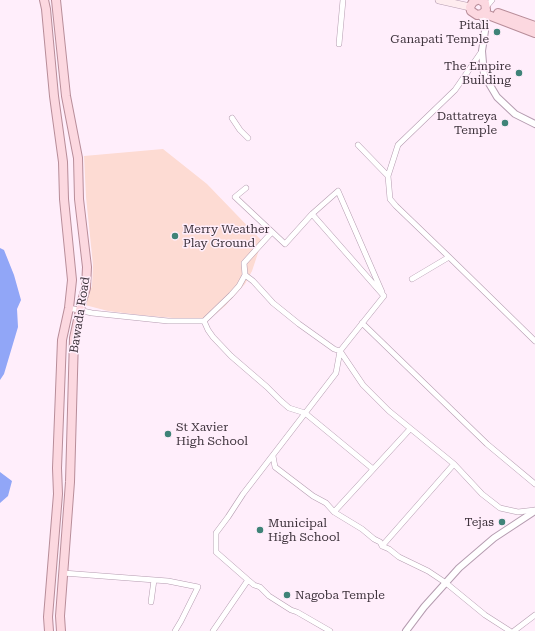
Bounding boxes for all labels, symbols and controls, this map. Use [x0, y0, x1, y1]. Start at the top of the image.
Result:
place label: Pitali Ganapati Temple [390, 18, 489, 46]
marker: Pitali Ganapati Temple [492, 27, 502, 37]
place label: The Empire Building [444, 59, 511, 87]
marker: The Empire Building [514, 68, 524, 78]
place label: Dattatreya Temple [437, 109, 497, 137]
marker: Dattatreya Temple [500, 118, 510, 128]
place label: Merry Weather Play Ground [183, 222, 269, 250]
marker: Merry Weather Play Ground [170, 231, 180, 241]
street label: Bawada Road [67, 276, 93, 354]
place label: St Xavier High School [176, 420, 248, 448]
marker: St Xavier High School [163, 429, 173, 439]
place label: Tejas [464, 515, 494, 529]
place label: Municipal High School [268, 516, 340, 544]
marker: Tejas [497, 517, 507, 527]
marker: Municipal High School [255, 525, 265, 535]
place label: Nagoba Temple [295, 588, 385, 602]
marker: Nagoba Temple [282, 590, 292, 600]

